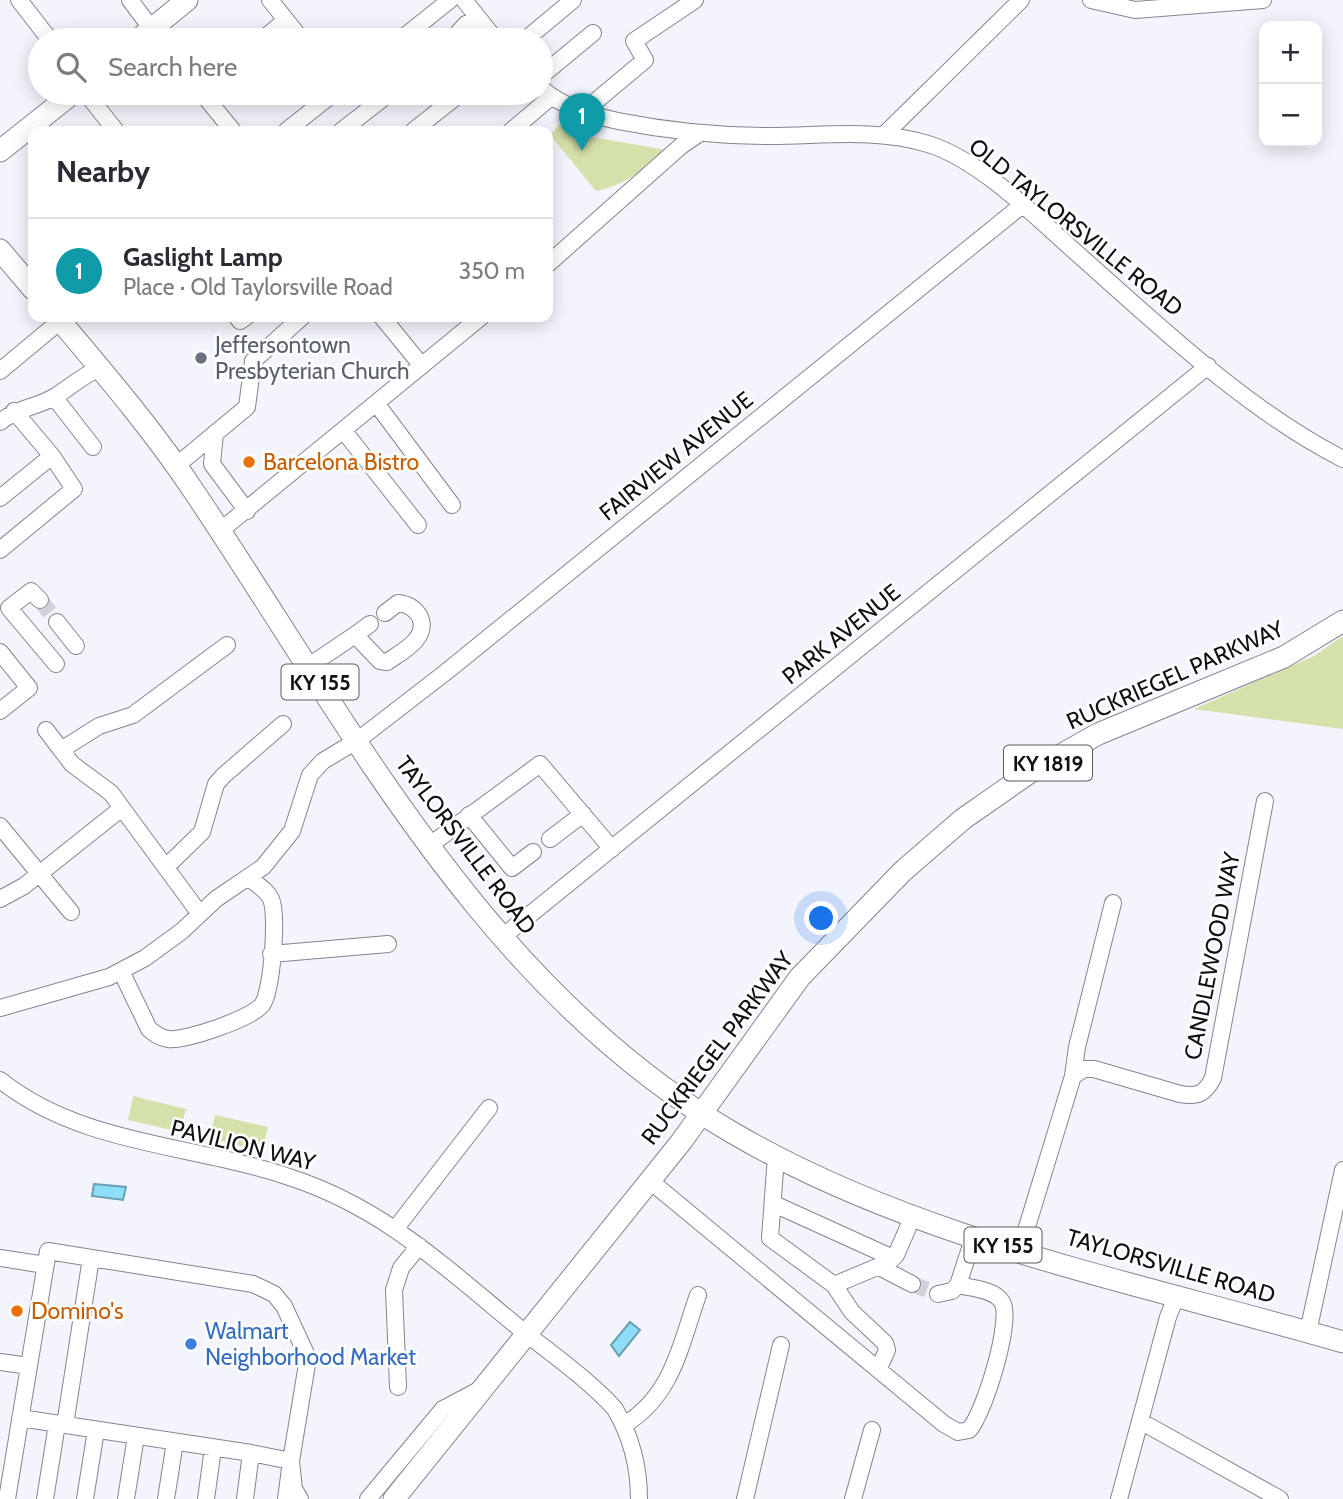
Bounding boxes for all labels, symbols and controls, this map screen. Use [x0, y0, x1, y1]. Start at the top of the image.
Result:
map controls [1259, 21, 1322, 147]
button: + [1259, 21, 1322, 84]
search box [28, 28, 553, 105]
icon: search [52, 48, 90, 86]
text: Search here [108, 51, 237, 83]
button: − [1259, 84, 1322, 147]
pin: 1 [559, 93, 605, 151]
street label: OLD TAYLORSVILLE ROAD [963, 132, 1189, 322]
text: Nearby [56, 153, 150, 190]
text: Gaslight Lamp [123, 241, 283, 273]
text: 1 [75, 257, 83, 285]
text: 350 m [459, 257, 525, 285]
text: Place · Old Taylorsville Road [123, 273, 393, 301]
place label: Jeffersontown Presbyterian Church [214, 331, 410, 385]
marker: Jeffersontown Presbyterian Church [193, 350, 209, 366]
street label: FAIRVIEW AVENUE [594, 385, 758, 527]
place label: Barcelona Bistro [263, 448, 419, 476]
marker: Barcelona Bistro [241, 454, 257, 470]
street label: PARK AVENUE [776, 578, 906, 690]
street label: RUCKRIEGEL PARKWAY [1062, 614, 1289, 736]
road number: KY 155 [282, 664, 358, 700]
road number: KY 1819 [1004, 746, 1092, 780]
street label: TAYLORSVILLE ROAD [390, 750, 542, 940]
street label: CANDLEWOOD WAY [1178, 849, 1246, 1062]
your location [804, 901, 838, 935]
street label: RUCKRIEGEL PARKWAY [635, 945, 799, 1150]
street label: PAVILION WAY [168, 1113, 319, 1177]
street label: TAYLORSVILLE ROAD [1063, 1223, 1279, 1309]
road number: KY 155 [964, 1228, 1042, 1262]
place label: Domino's [31, 1297, 124, 1325]
marker: Domino's [9, 1303, 25, 1319]
place label: Walmart Neighborhood Market [205, 1317, 416, 1371]
marker: Walmart Neighborhood Market [183, 1336, 199, 1352]

